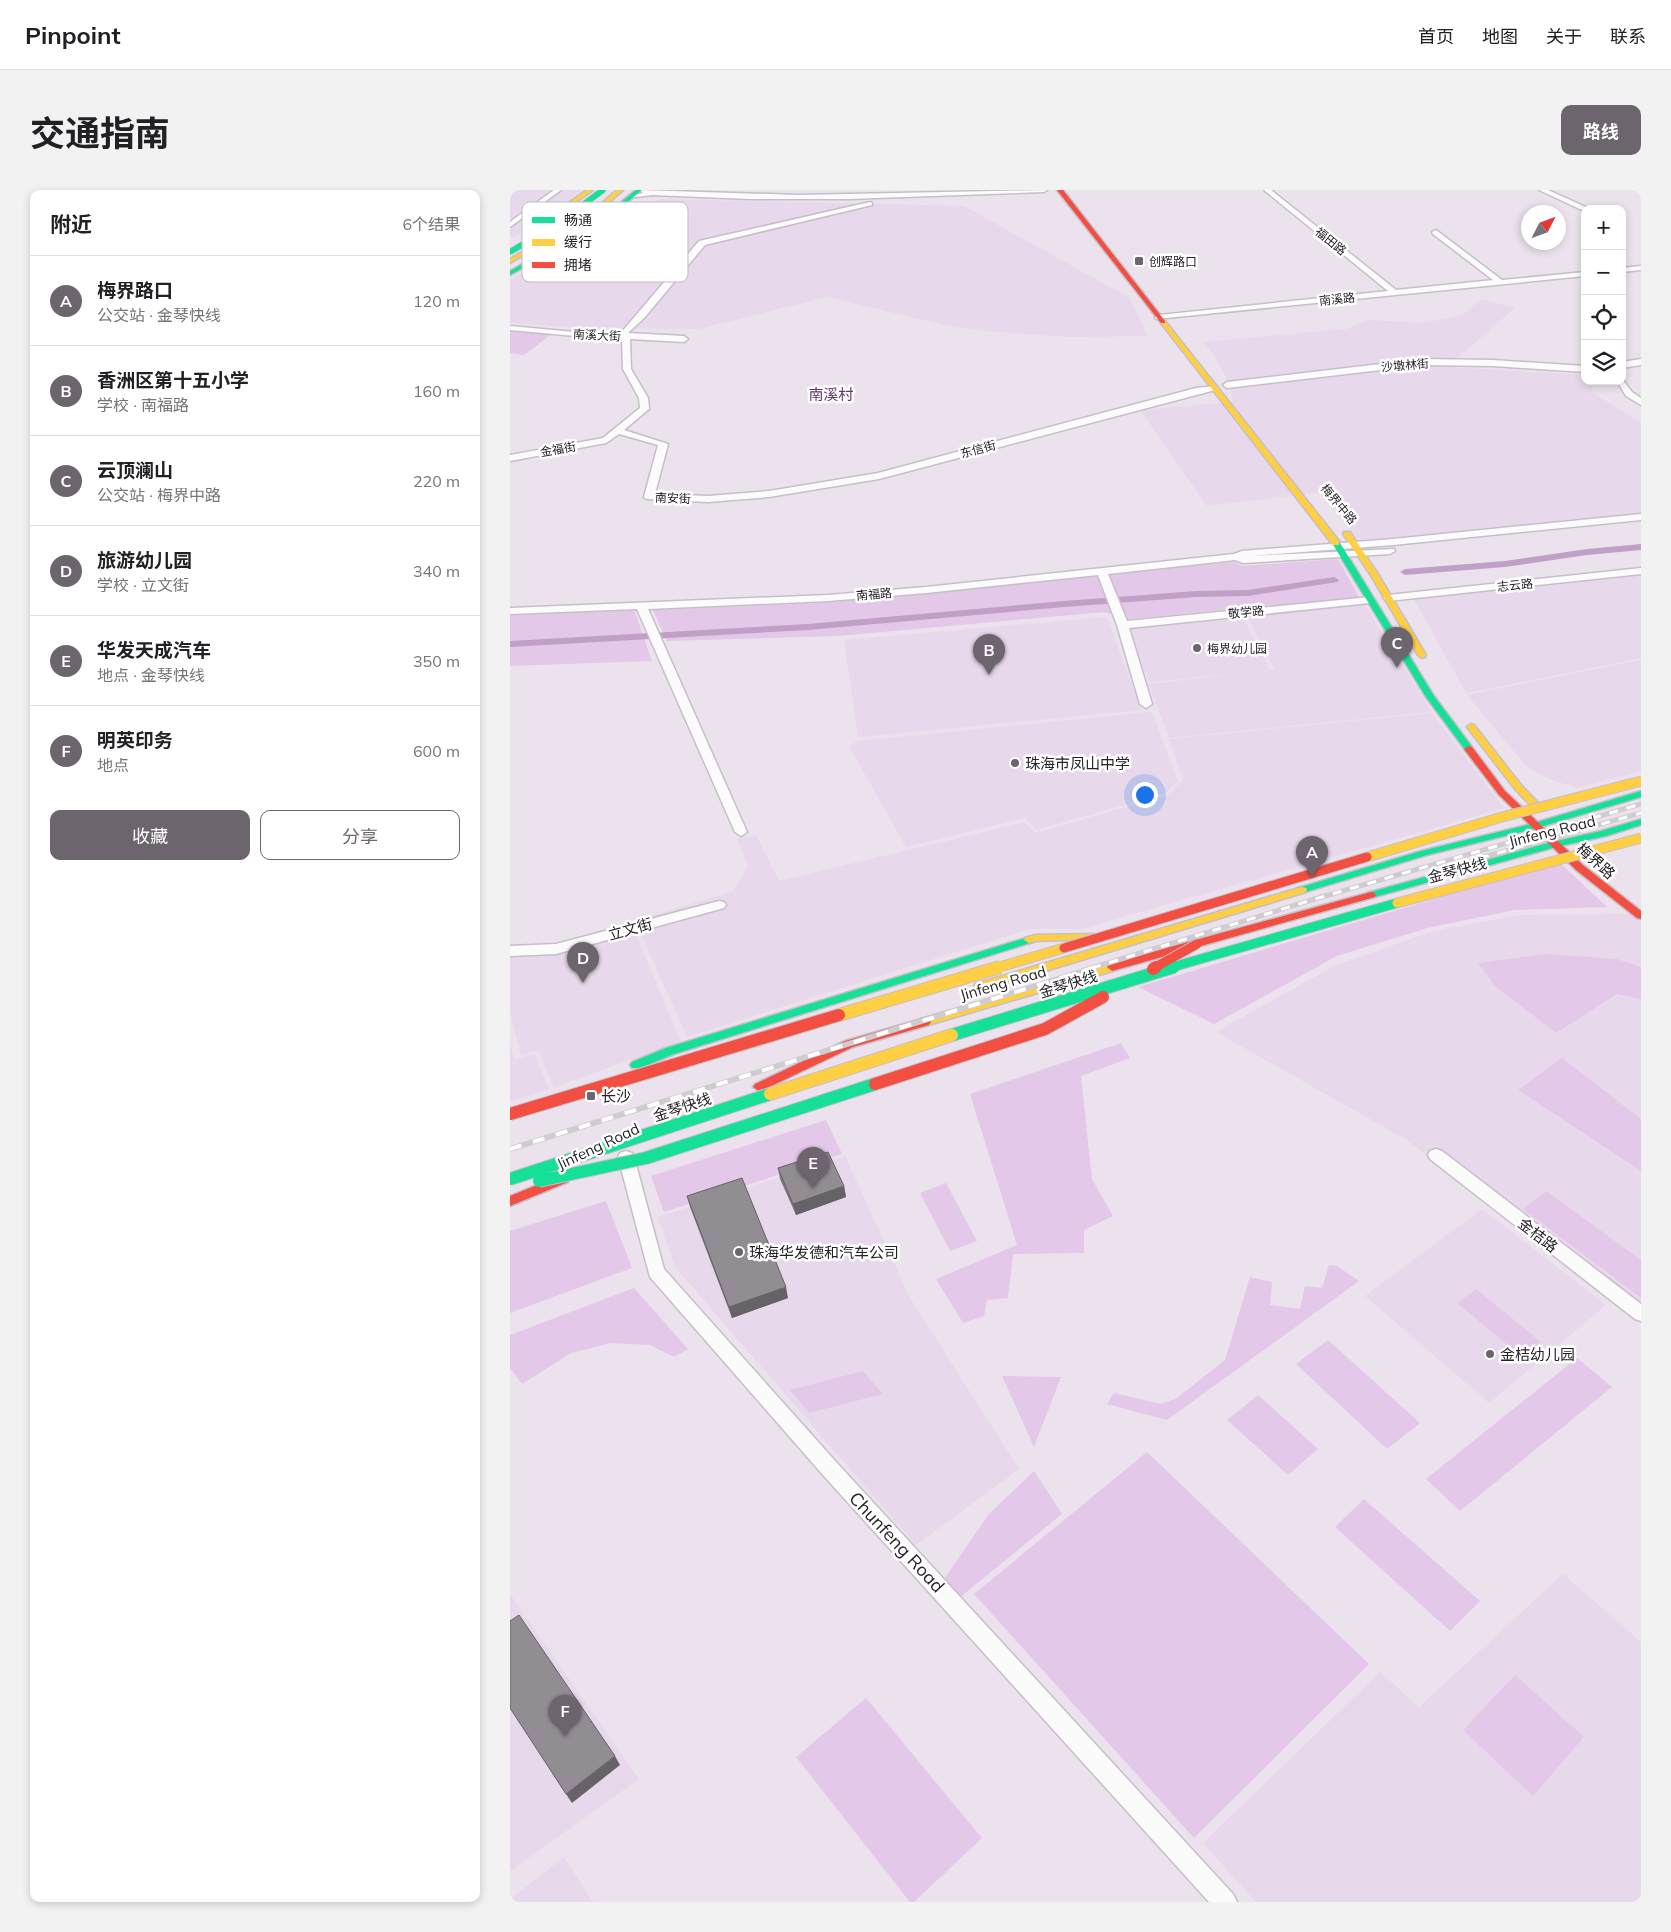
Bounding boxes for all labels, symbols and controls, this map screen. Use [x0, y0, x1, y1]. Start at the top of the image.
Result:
text: Pinpoint [25, 20, 121, 50]
text: 首页 [1418, 25, 1454, 48]
text: 地图 [1482, 25, 1518, 48]
text: 关于 [1546, 25, 1582, 48]
text: 联系 [1610, 25, 1646, 48]
button: 路线 [1561, 105, 1641, 155]
text: 交通指南 [30, 111, 170, 155]
legend [522, 202, 688, 282]
north arrow [1521, 205, 1566, 250]
map controls [1581, 205, 1626, 385]
button: + [1581, 205, 1626, 250]
text: 附近 [50, 211, 92, 237]
text: 畅通 [564, 211, 592, 229]
text: 6个结果 [402, 214, 460, 234]
street label: 福田路 [1312, 224, 1350, 258]
text: 缓行 [564, 233, 592, 251]
button: − [1581, 250, 1626, 295]
place label: 创辉路口 [1149, 254, 1197, 269]
marker: 创辉路口 [1133, 255, 1145, 267]
text: 拥堵 [564, 256, 592, 274]
text: 梅界路口 [97, 278, 173, 302]
street label: 南溪路 [1318, 290, 1356, 308]
text: A [60, 291, 72, 311]
text: 120 m [413, 291, 460, 311]
button: locate [1581, 295, 1626, 340]
text: 公交站 · 金琴快线 [97, 305, 221, 325]
street label: 南溪大街 [573, 326, 621, 344]
button: layers [1581, 340, 1626, 385]
street label: 沙墩林街 [1380, 355, 1430, 375]
text: 香洲区第十五小学 [97, 368, 249, 392]
text: B [60, 381, 72, 401]
text: 160 m [413, 381, 460, 401]
district label: 南溪村 [808, 385, 854, 404]
text: 学校 · 南福路 [97, 395, 189, 415]
street label: 东信街 [959, 437, 997, 461]
street label: 金福街 [539, 438, 577, 460]
text: 云顶澜山 [97, 458, 173, 482]
text: C [61, 471, 71, 491]
text: 220 m [413, 471, 460, 491]
street label: 梅界中路 [1318, 481, 1360, 527]
text: 公交站 · 梅界中路 [97, 485, 221, 505]
street label: 南安街 [655, 490, 691, 506]
text: 旅游幼儿园 [97, 548, 192, 572]
text: D [60, 561, 72, 581]
text: 340 m [413, 561, 460, 581]
text: 学校 · 立文街 [97, 575, 189, 595]
street label: 志云路 [1496, 576, 1534, 594]
street label: 南福路 [855, 585, 893, 603]
street label: 敬学路 [1227, 603, 1265, 621]
pin: C [1381, 627, 1413, 668]
pin: B [973, 634, 1005, 675]
text: 华发天成汽车 [97, 638, 211, 662]
place label: 梅界幼儿园 [1207, 641, 1267, 656]
marker: 梅界幼儿园 [1191, 642, 1203, 654]
text: E [61, 651, 71, 671]
text: 350 m [413, 651, 460, 671]
text: 地点 · 金琴快线 [97, 665, 205, 685]
text: 明英印务 [97, 728, 173, 752]
text: F [61, 741, 71, 761]
text: 600 m [413, 741, 460, 761]
place label: 珠海市凤山中学 [1025, 754, 1130, 773]
text: 地点 [97, 755, 129, 775]
marker: 珠海市凤山中学 [1009, 757, 1021, 769]
your location [1132, 782, 1158, 808]
button: 收藏 [50, 810, 250, 860]
button: 分享 [260, 810, 460, 860]
street label: Jinfeng Road [1507, 811, 1597, 851]
pin: A [1296, 836, 1328, 877]
street label: 梅界路 [1573, 839, 1619, 883]
street label: 金琴快线 [1426, 853, 1488, 887]
street label: 立文街 [606, 914, 654, 944]
pin: D [567, 942, 599, 983]
street label: Jinfeng Road [958, 962, 1048, 1004]
street label: 金琴快线 [1037, 966, 1099, 1002]
place label: 长沙 [601, 1087, 631, 1106]
street label: 金琴快线 [651, 1089, 713, 1125]
marker: 长沙 [585, 1090, 597, 1102]
street label: Jinfeng Road [554, 1119, 642, 1173]
pin: E [797, 1147, 829, 1188]
street label: 金桔路 [1514, 1214, 1562, 1256]
place label: 珠海华发德和汽车公司 [749, 1243, 899, 1262]
marker: 珠海华发德和汽车公司 [733, 1246, 745, 1258]
place label: 金桔幼儿园 [1500, 1345, 1575, 1364]
marker: 金桔幼儿园 [1484, 1348, 1496, 1360]
street label: Chunfeng Road [844, 1487, 950, 1597]
pin: F [549, 1695, 581, 1736]

